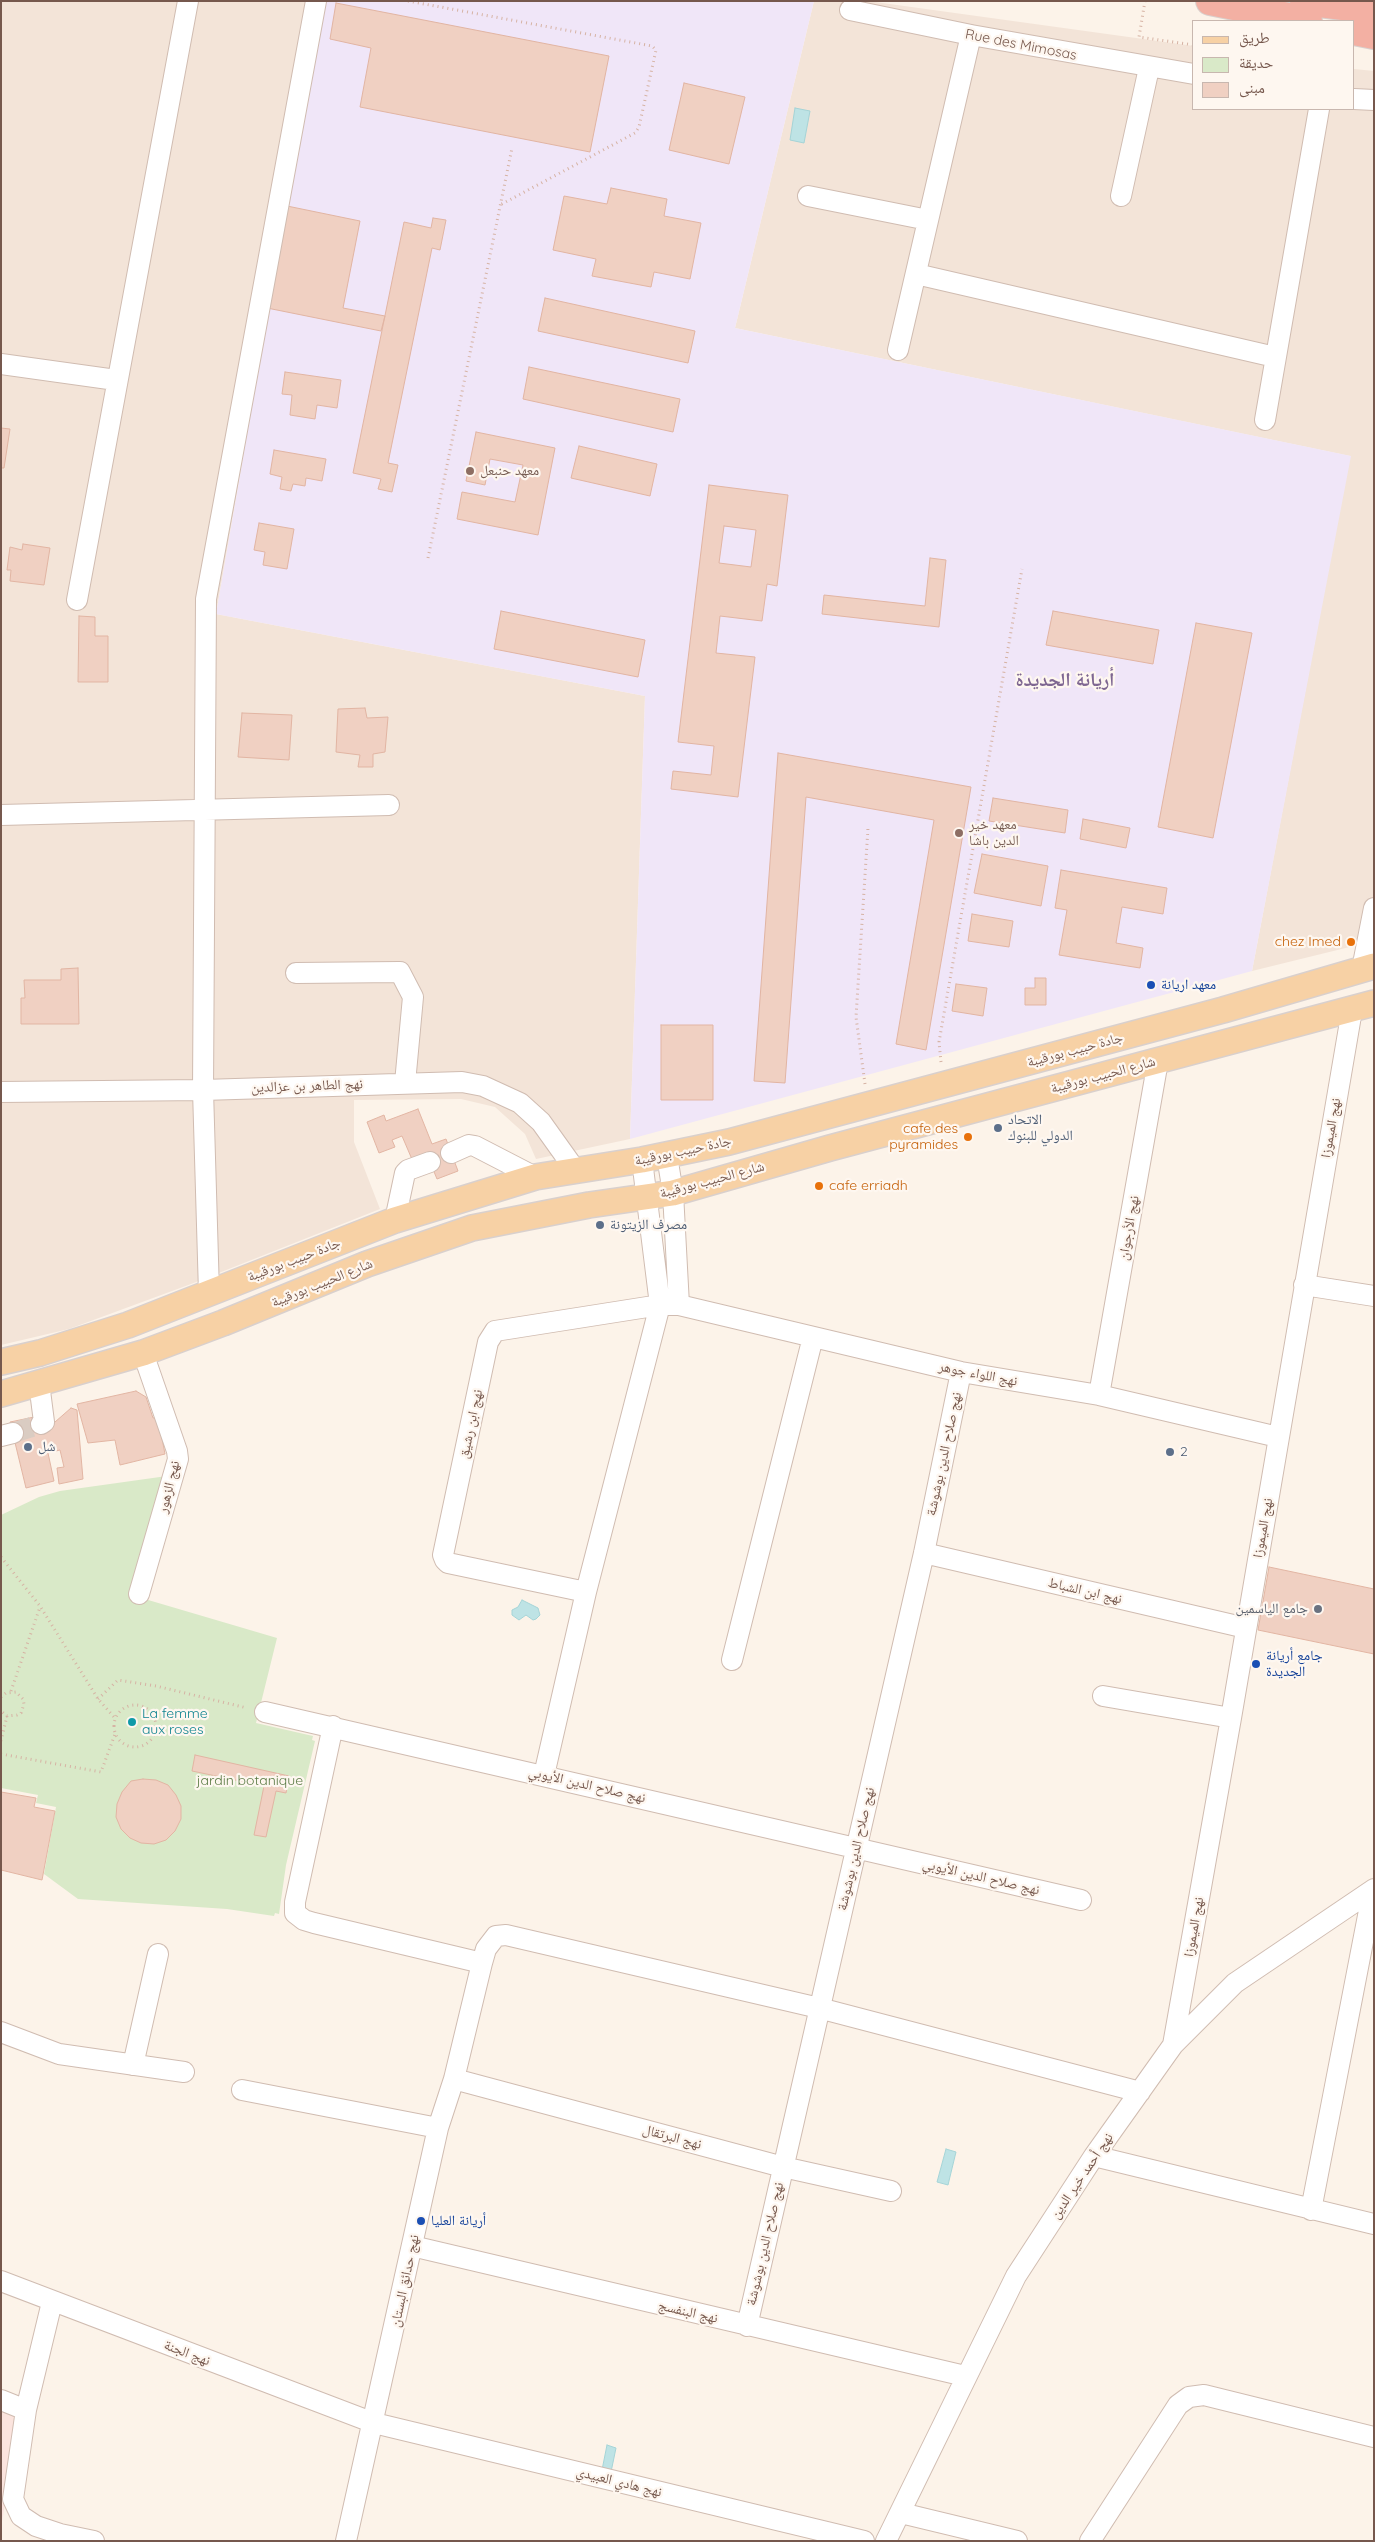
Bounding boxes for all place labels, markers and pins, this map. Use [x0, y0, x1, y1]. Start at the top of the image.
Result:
place label: معهد حنبعل [480, 463, 539, 479]
marker: معهد حنبعل [464, 465, 476, 477]
place label: معهد خير الدين باشا [969, 817, 1019, 850]
marker: معهد خير الدين باشا [953, 827, 965, 839]
place label: chez Imed [1275, 934, 1341, 950]
marker: chez Imed [1345, 936, 1357, 948]
place label: معهد اريانة [1161, 977, 1216, 993]
marker: معهد اريانة [1145, 979, 1157, 991]
place label: الاتحاد الدولي للبنوك [1008, 1112, 1073, 1144]
place label: cafe des pyramides [889, 1121, 958, 1154]
marker: الاتحاد الدولي للبنوك [992, 1122, 1004, 1134]
marker: cafe des pyramides [962, 1131, 974, 1143]
place label: cafe erriadh [829, 1178, 908, 1194]
marker: cafe erriadh [813, 1180, 825, 1192]
place label: مصرف الزيتونة [610, 1217, 687, 1233]
marker: مصرف الزيتونة [594, 1219, 606, 1231]
place label: شل [38, 1439, 55, 1455]
marker: شل [22, 1441, 34, 1453]
place label: 2 [1180, 1444, 1188, 1460]
marker: 2 [1164, 1446, 1176, 1458]
place label: جامع الياسمين [1236, 1601, 1308, 1617]
marker: جامع الياسمين [1312, 1603, 1324, 1615]
place label: جامع أريانة الجديدة [1266, 1648, 1323, 1680]
marker: جامع أريانة الجديدة [1250, 1658, 1262, 1670]
place label: La femme aux roses [142, 1706, 208, 1738]
marker: La femme aux roses [126, 1716, 138, 1728]
place label: أريانة العليا [431, 2213, 486, 2229]
marker: أريانة العليا [415, 2215, 427, 2227]

